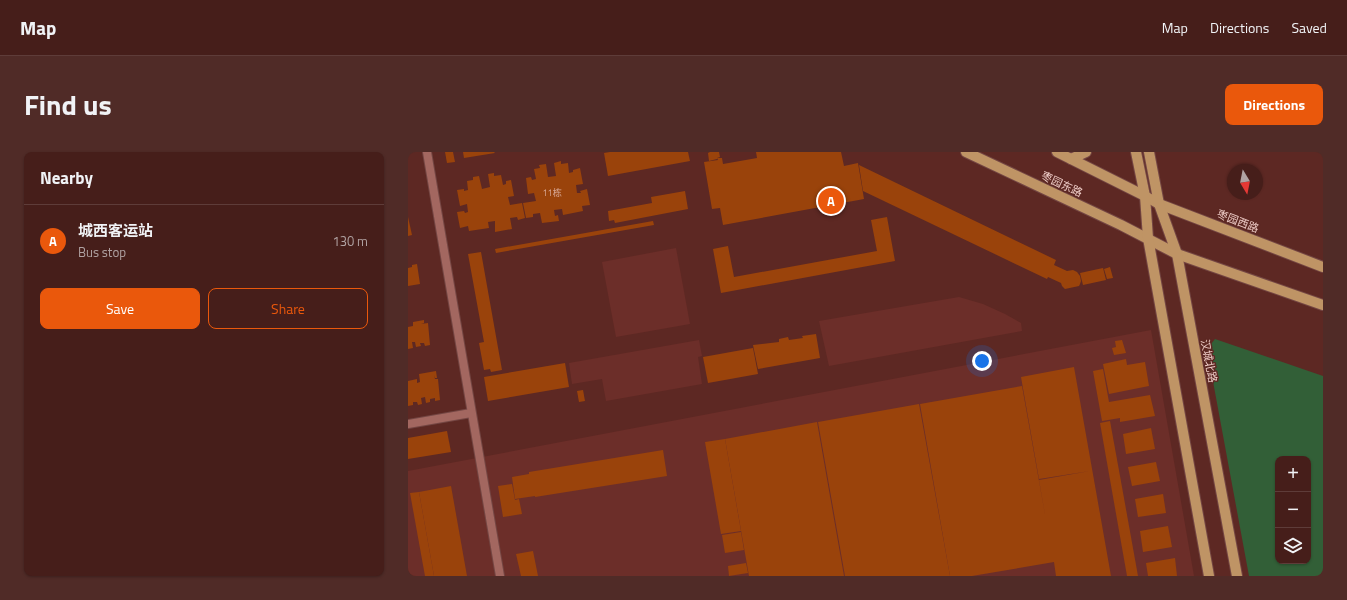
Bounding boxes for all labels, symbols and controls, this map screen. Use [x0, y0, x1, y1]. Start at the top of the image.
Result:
text: Map [20, 13, 56, 42]
text: Map [1162, 17, 1188, 38]
text: Directions [1210, 17, 1269, 38]
text: Saved [1291, 17, 1327, 38]
text: Find us [24, 83, 112, 126]
button: Directions [1225, 84, 1323, 125]
north arrow [1227, 164, 1263, 200]
text: Nearby [40, 165, 93, 191]
street label: 枣园东路 [1039, 167, 1085, 201]
house number: 11栋 [542, 186, 562, 199]
pin: A [818, 186, 844, 216]
street label: 枣园西路 [1215, 206, 1261, 236]
text: 城西客运站 [78, 219, 153, 242]
text: A [49, 231, 57, 251]
text: 130 m [332, 231, 368, 251]
text: Bus stop [78, 242, 126, 262]
button: Save [40, 288, 200, 329]
button: Share [208, 288, 368, 329]
street label: 汉城北路 [1197, 338, 1221, 384]
your location [972, 351, 992, 371]
map controls [1275, 456, 1311, 564]
button: + [1275, 456, 1311, 492]
button: − [1275, 492, 1311, 528]
button: layers [1275, 528, 1311, 564]

